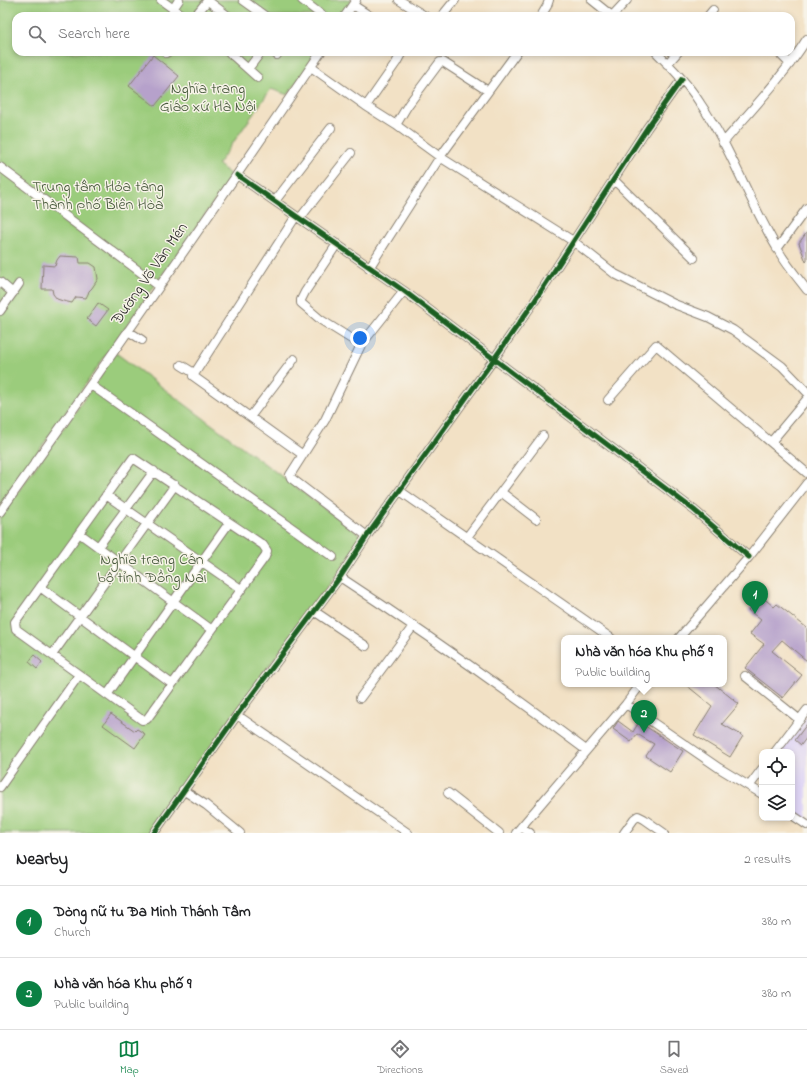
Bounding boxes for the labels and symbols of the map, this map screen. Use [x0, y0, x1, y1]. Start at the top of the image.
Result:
park label: Nghĩa trang Giáo xứ Hà Nội [160, 77, 256, 119]
park label: Trung tâm Hỏa táng Thành phố Biên Hòa [32, 175, 164, 217]
street label: Đường Võ Văn Mén [105, 218, 194, 331]
your location [350, 328, 370, 348]
park label: Nghĩa trang Cán bộ tỉnh Đồng Nai [97, 548, 207, 590]
pin: 1 [742, 581, 768, 614]
pin: 2 [631, 700, 657, 733]

